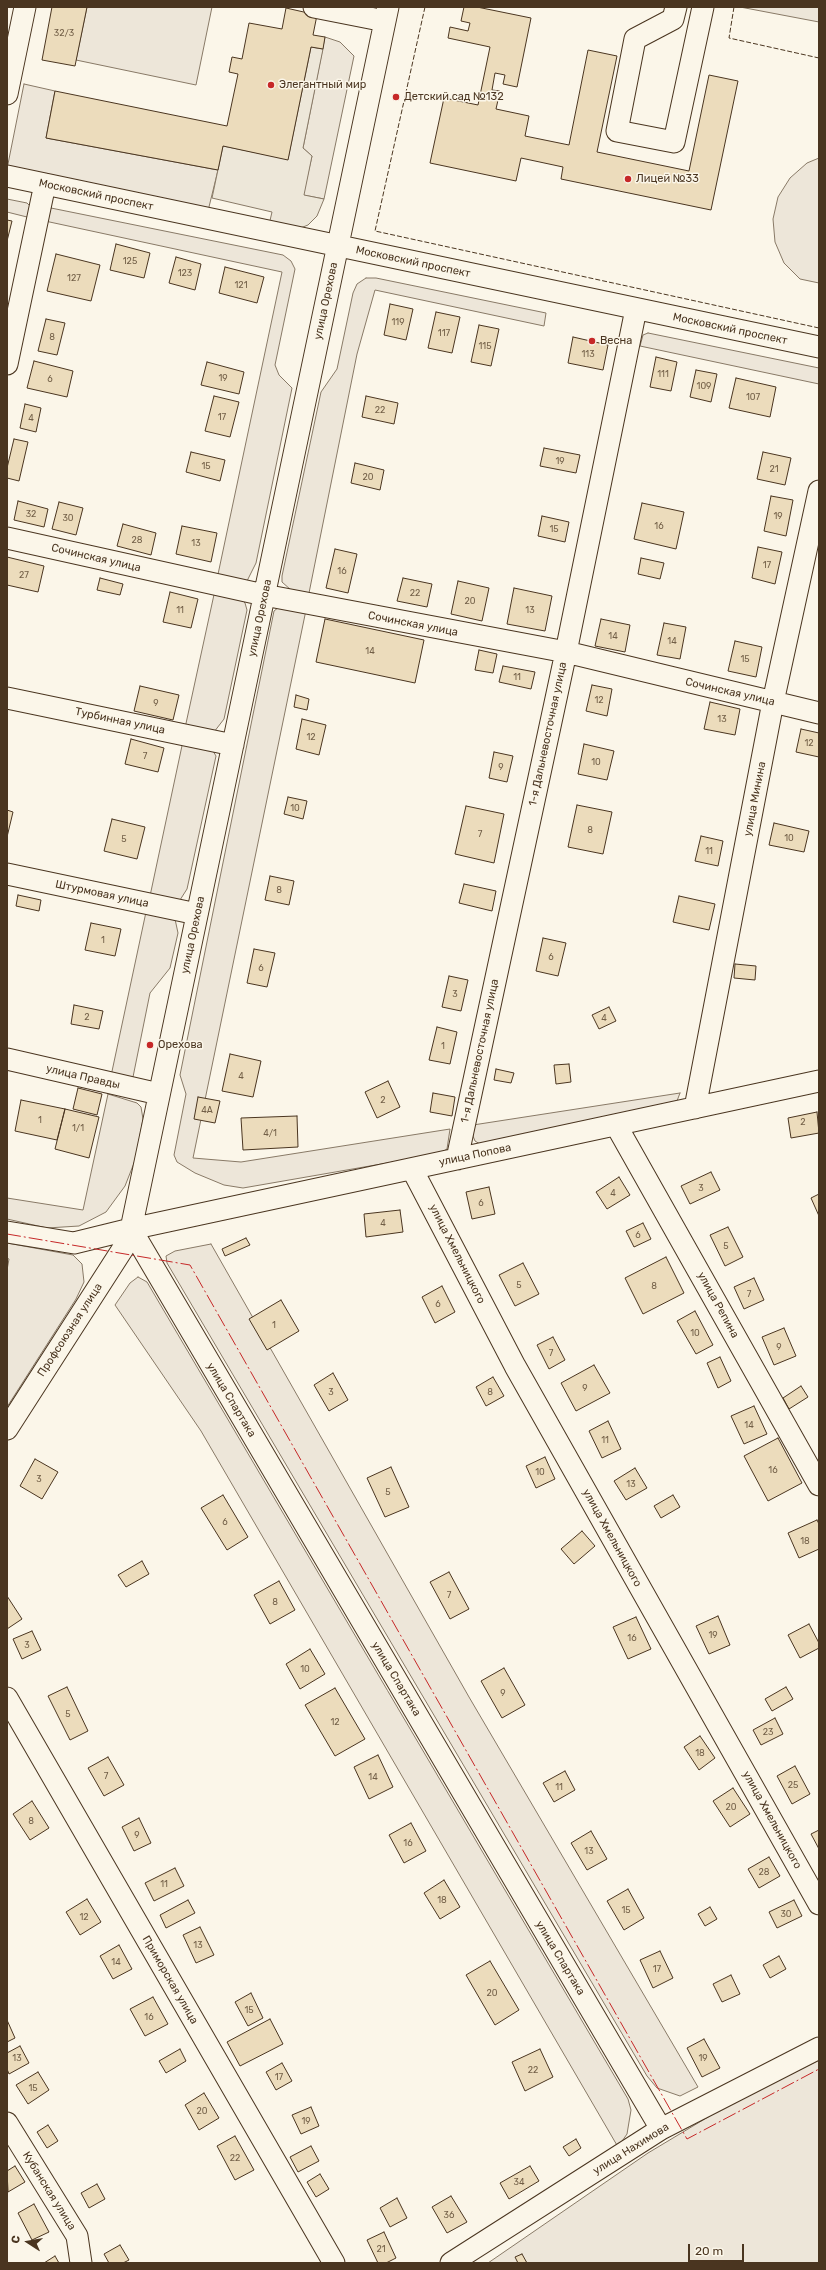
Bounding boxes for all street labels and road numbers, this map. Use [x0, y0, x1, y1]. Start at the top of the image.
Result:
street label: Московский проспект [37, 176, 155, 214]
street label: Московский проспект [354, 243, 472, 281]
street label: улица Орехова [311, 261, 341, 341]
street label: Московский проспект [671, 310, 789, 348]
street label: Сочинская улица [50, 541, 142, 575]
street label: улица Орехова [245, 578, 275, 658]
street label: Сочинская улица [367, 609, 459, 639]
street label: 1-я Дальневосточная улица [526, 661, 570, 807]
street label: Сочинская улица [684, 675, 776, 709]
street label: Турбинная улица [74, 705, 166, 737]
street label: улица Минина [741, 760, 769, 838]
street label: Штурмовая улица [54, 878, 150, 910]
street label: улица Орехова [178, 895, 208, 975]
street label: 1-я Дальневосточная улица [458, 978, 502, 1124]
street label: улица Правды [45, 1062, 121, 1092]
street label: улица Попова [438, 1141, 512, 1169]
street label: улица Хмельницкого [426, 1202, 488, 1306]
street label: улица Репина [694, 1270, 742, 1340]
street label: Профсоюзная улица [35, 1281, 105, 1379]
street label: улица Спартака [204, 1360, 258, 1440]
street label: улица Хмельницкого [580, 1487, 644, 1589]
street label: улица Спартака [369, 1639, 423, 1719]
street label: улица Хмельницкого [740, 1769, 804, 1871]
street label: улица Спартака [533, 1918, 587, 1998]
street label: Приморская улица [139, 1933, 201, 2027]
street label: улица Нахимова [591, 2120, 671, 2178]
street label: Кубанская улица [20, 2149, 78, 2233]

